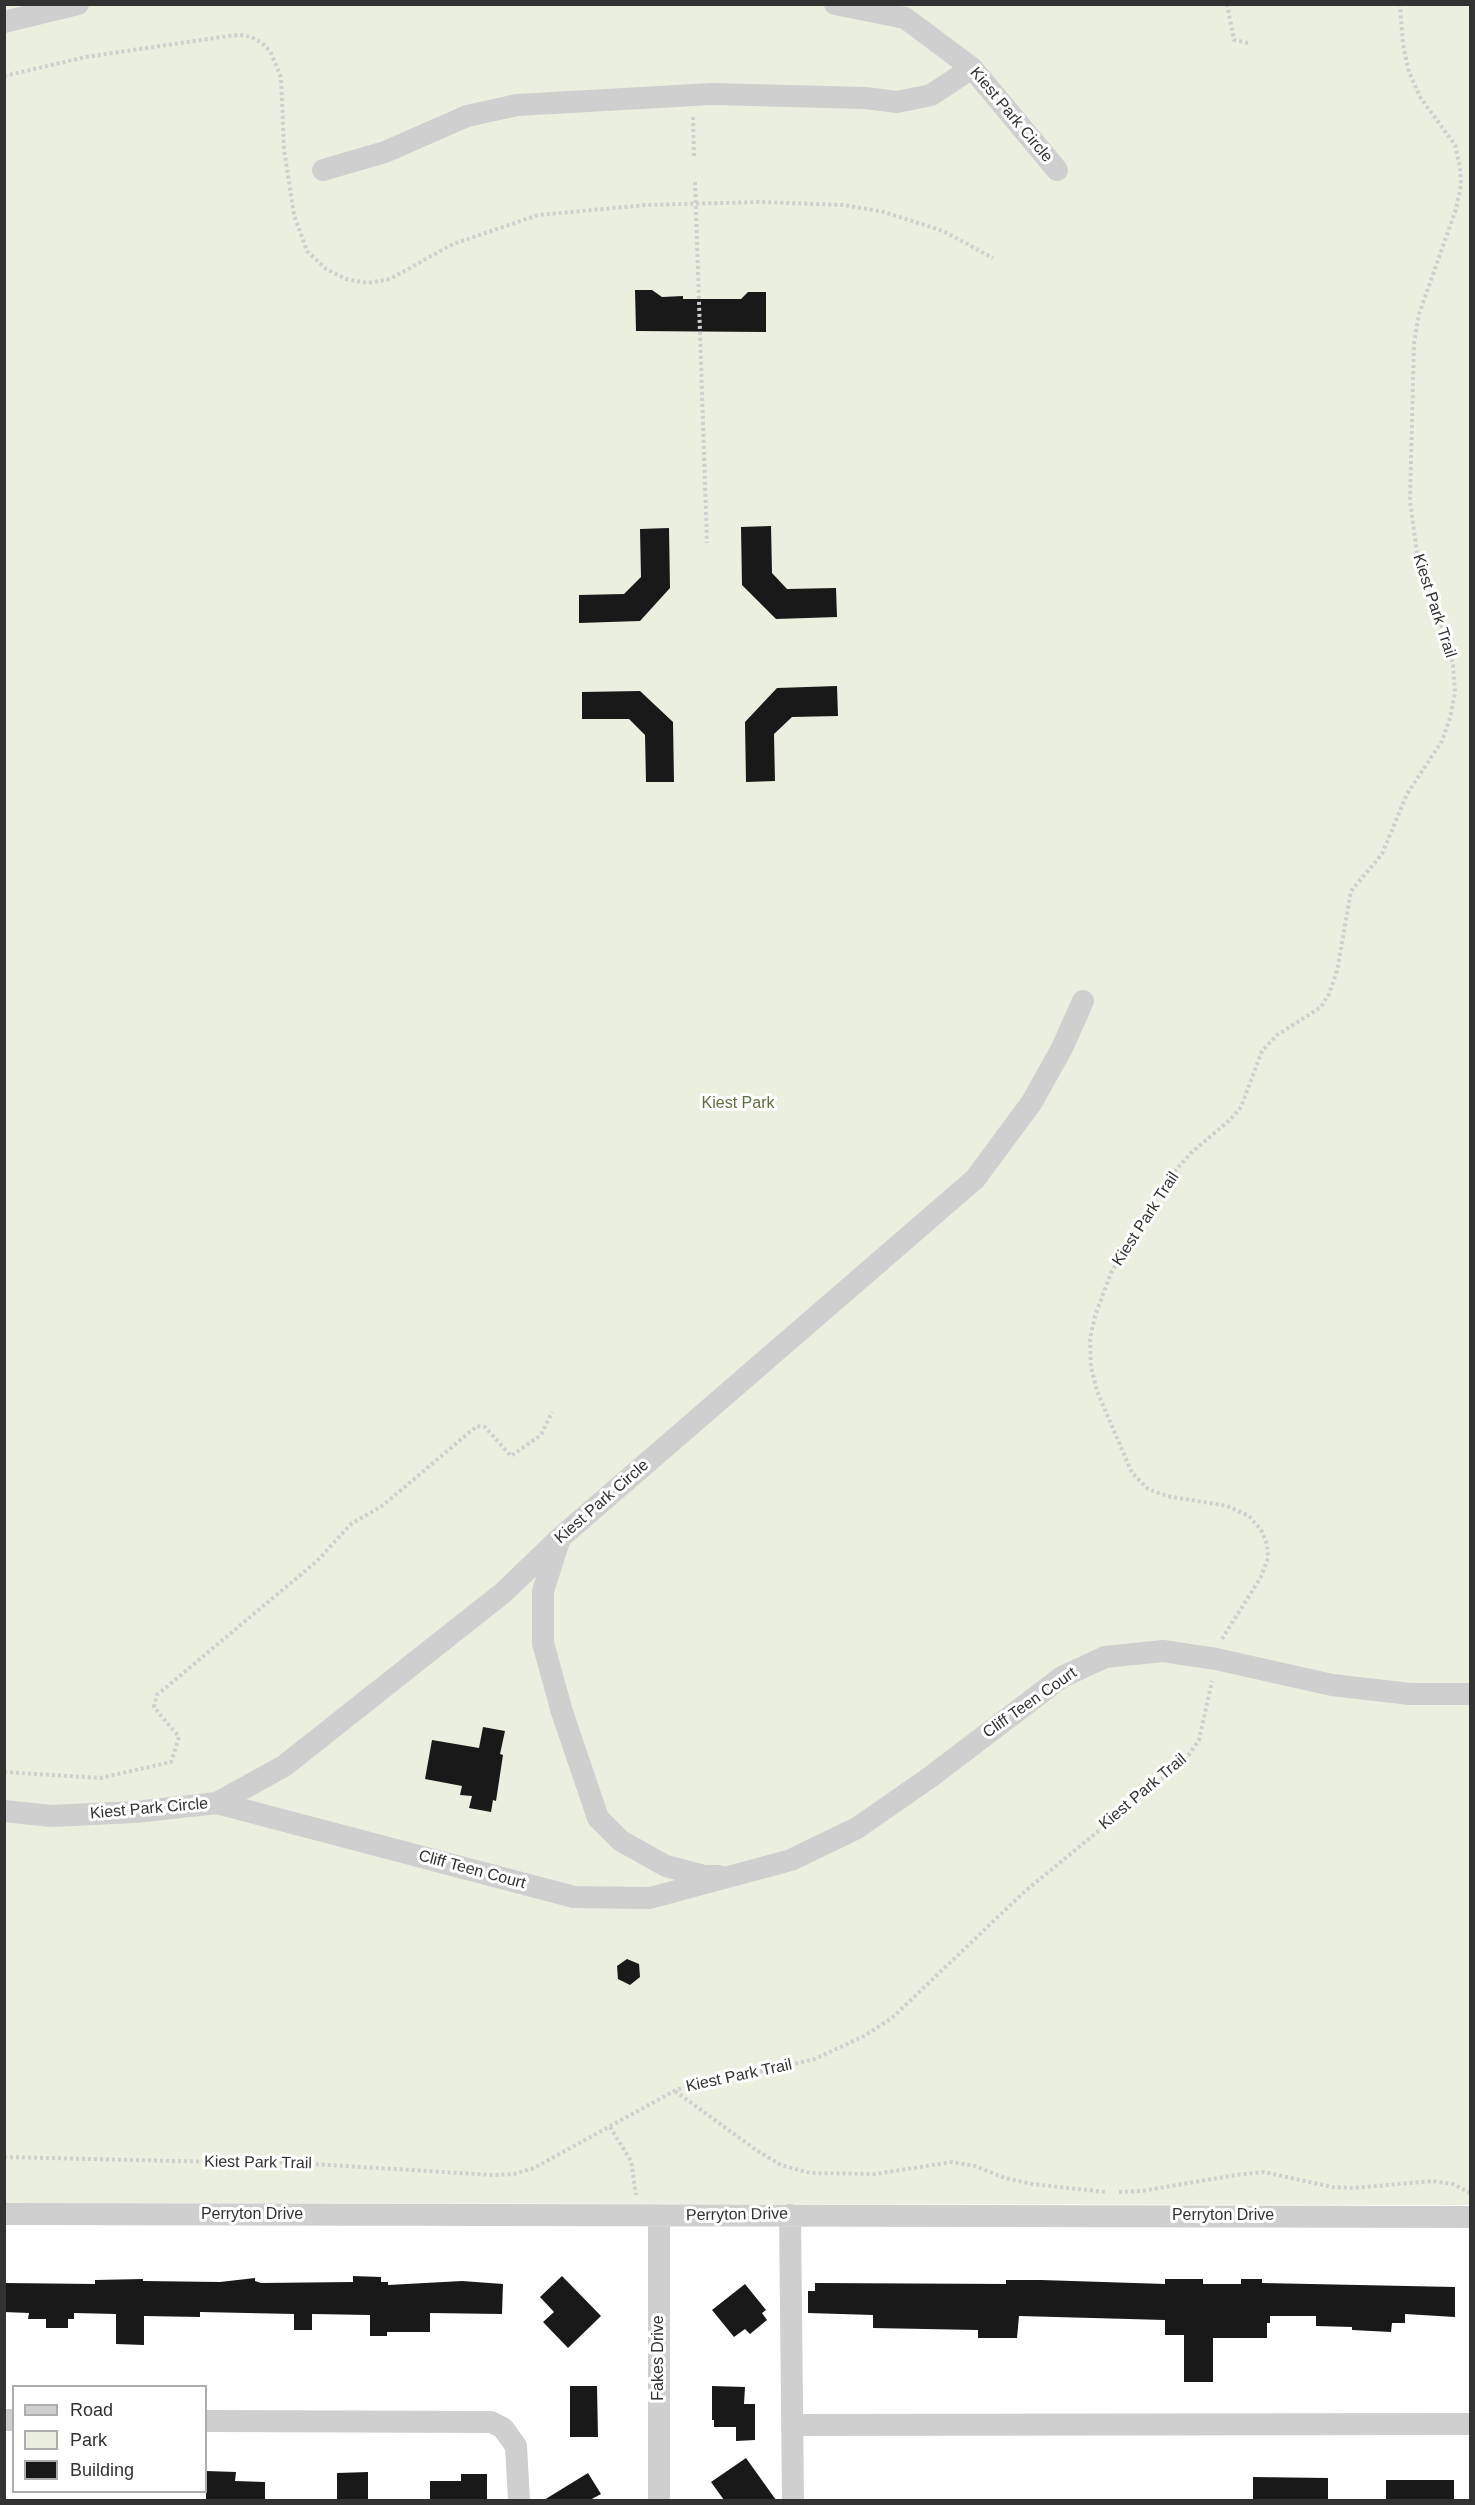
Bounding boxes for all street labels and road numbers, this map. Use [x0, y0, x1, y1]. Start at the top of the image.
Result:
street label: Kiest Park Circle [966, 64, 1056, 166]
street label: Kiest Park Trail [1408, 552, 1460, 660]
street label: Kiest Park Trail [1109, 1169, 1183, 1269]
street label: Kiest Park Circle [551, 1456, 653, 1548]
street label: Cliff Teen Court [979, 1664, 1081, 1742]
street label: Kiest Park Trail [1096, 1750, 1190, 1834]
street label: Kiest Park Circle [89, 1794, 209, 1824]
street label: Cliff Teen Court [416, 1846, 528, 1894]
street label: Kiest Park Trail [684, 2055, 794, 2097]
street label: Kiest Park Trail [204, 2152, 312, 2174]
street label: Perryton Drive [201, 2205, 303, 2225]
street label: Perryton Drive [686, 2205, 788, 2225]
street label: Perryton Drive [1172, 2206, 1274, 2226]
street label: Fakes Drive [649, 2315, 669, 2401]

